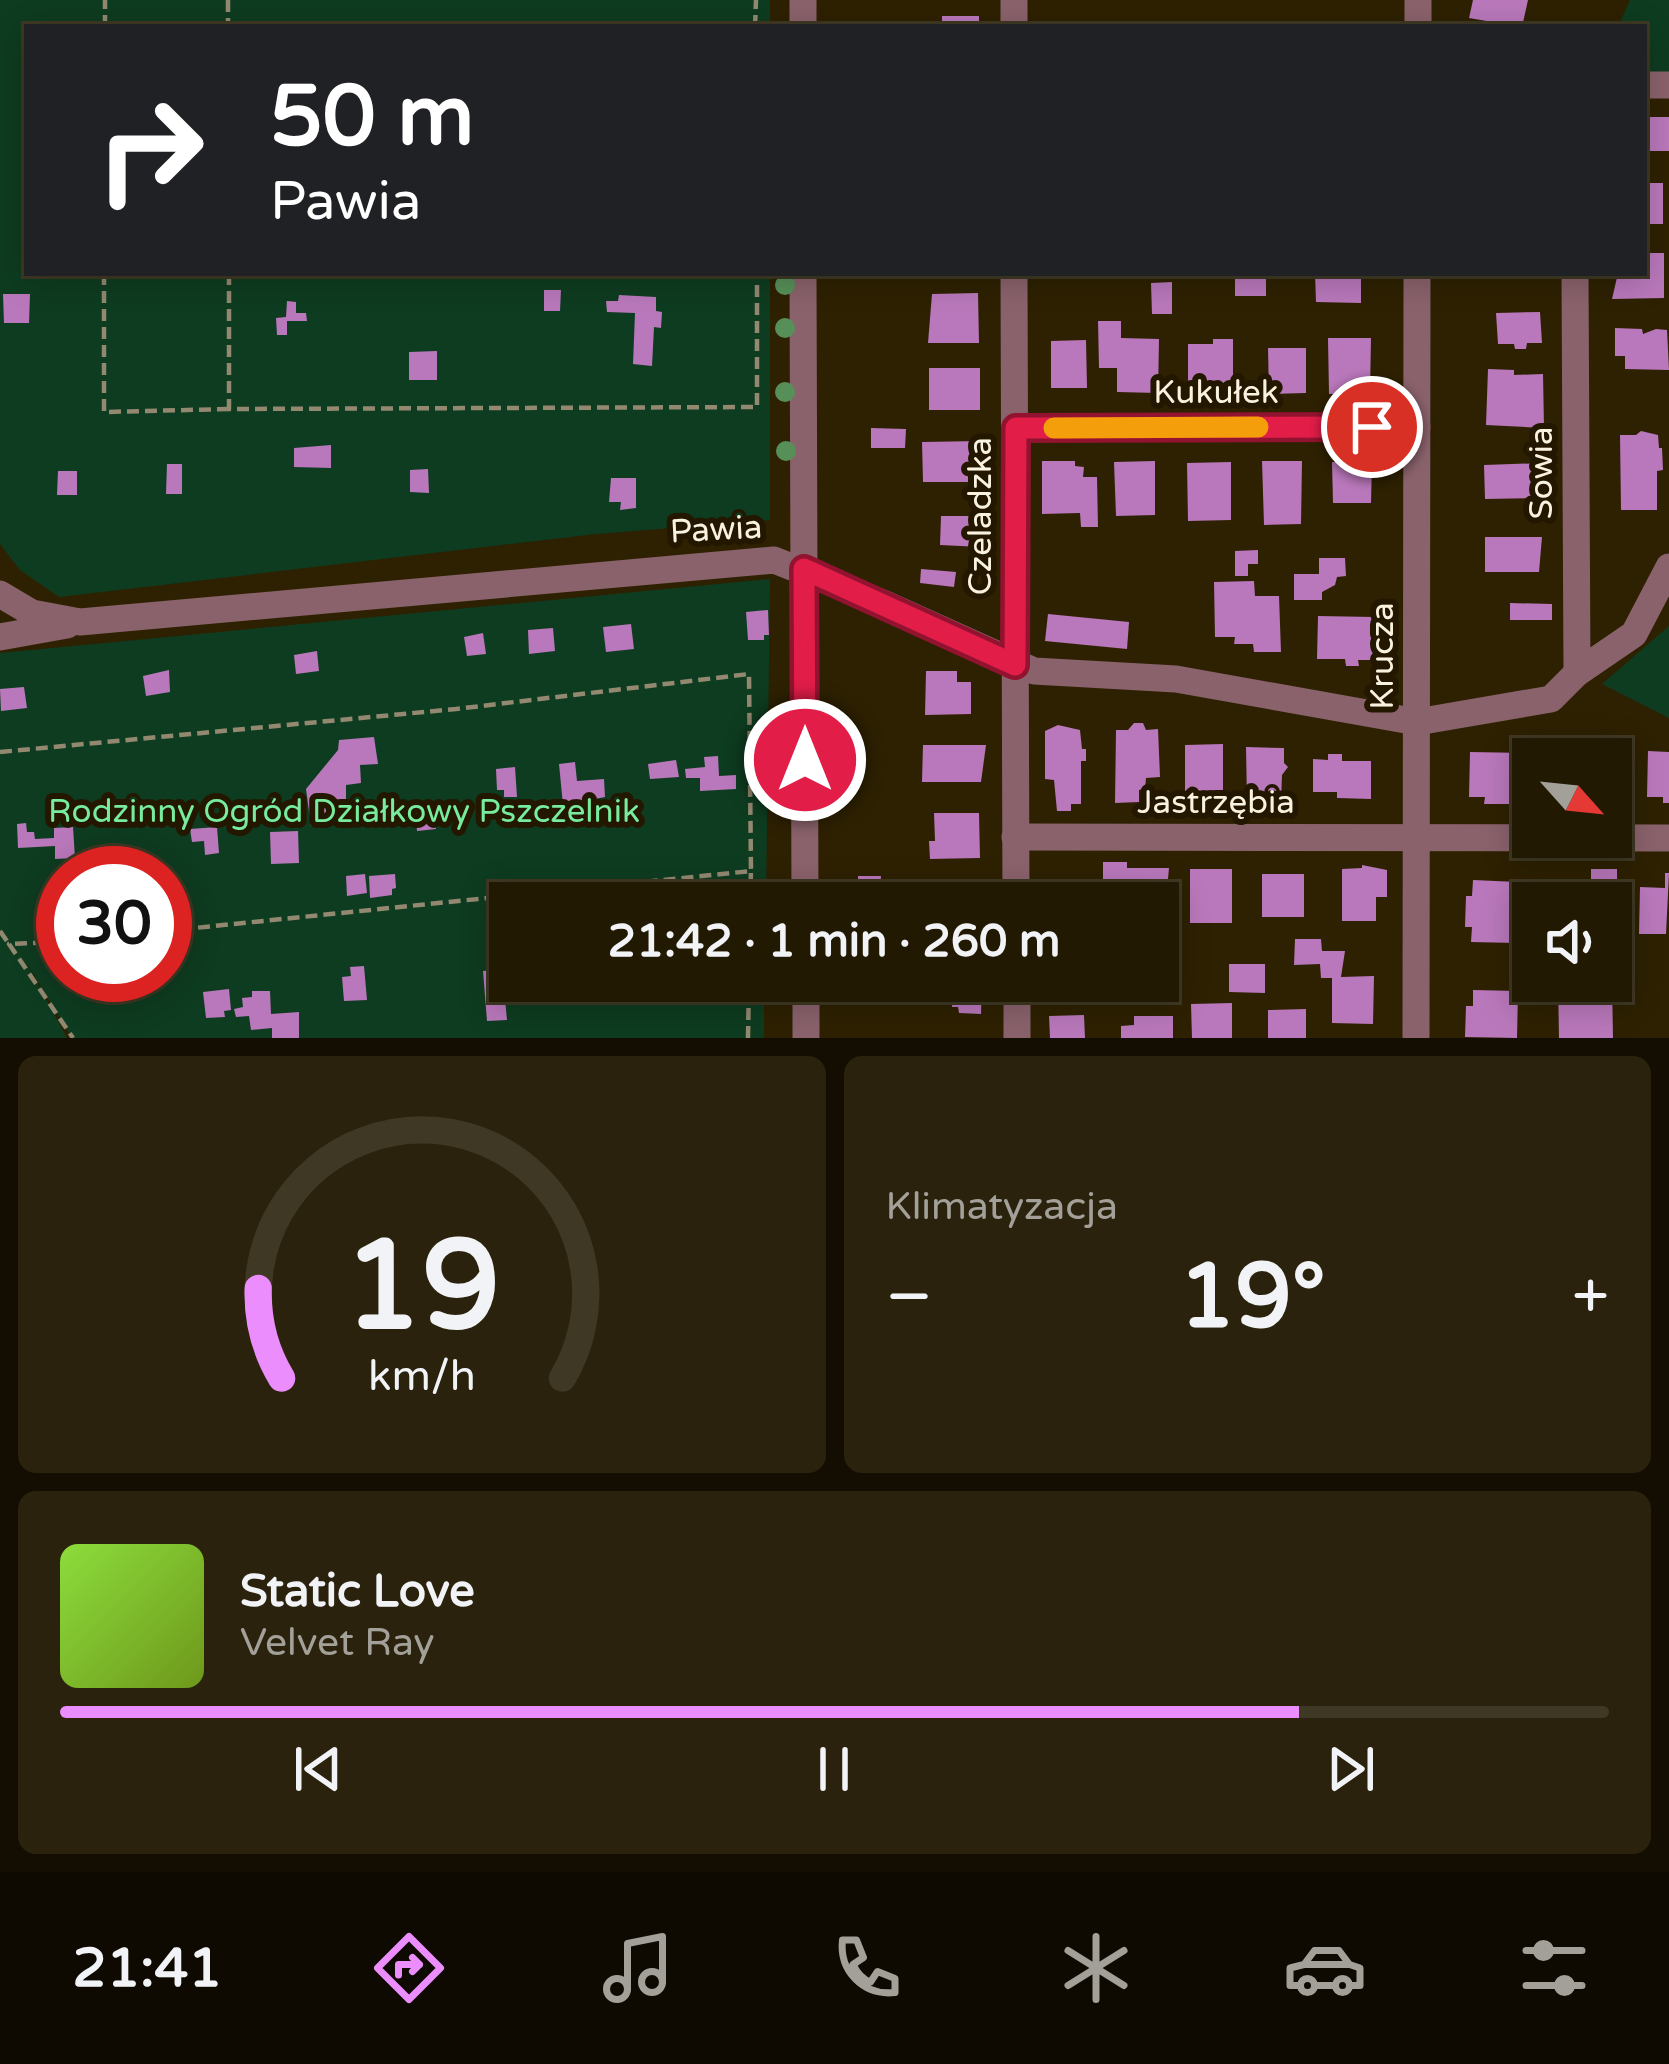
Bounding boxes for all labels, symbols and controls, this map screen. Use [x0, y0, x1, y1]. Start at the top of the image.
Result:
text: 50 m [270, 67, 474, 168]
icon: right [72, 72, 228, 228]
text: Pawia [270, 169, 421, 234]
street label: Kukułek [1153, 373, 1279, 412]
pin [1321, 376, 1423, 478]
icon: arrive [1339, 394, 1405, 460]
street label: Sowia [1522, 426, 1561, 520]
street label: Czeladzka [961, 437, 1000, 595]
street label: Pawia [669, 508, 763, 551]
street label: Krucza [1363, 602, 1402, 710]
position arrow [742, 697, 868, 823]
north arrow [1512, 738, 1632, 858]
map controls [1512, 738, 1632, 1002]
street label: Jastrzębia [1137, 783, 1295, 822]
park label: Rodzinny Ogród Działkowy Pszczelnik [48, 792, 640, 831]
speed limit sign: 30 [36, 846, 192, 1002]
button: sound [1512, 882, 1632, 1002]
text: 21:42 · 1 min · 260 m [608, 915, 1060, 969]
text: Klimatyzacja [886, 1183, 1118, 1230]
text: 19 [343, 1212, 500, 1363]
text: 19° [1179, 1243, 1326, 1352]
text: − [886, 1257, 933, 1337]
text: + [1572, 1257, 1609, 1337]
text: km/h [368, 1350, 476, 1401]
text: Static Love [240, 1565, 475, 1619]
text: Velvet Ray [240, 1619, 435, 1666]
icon: previous [285, 1736, 351, 1802]
icon: pause [801, 1736, 867, 1802]
icon: next [1318, 1736, 1384, 1802]
icon: directions [367, 1926, 451, 2010]
icon: music [596, 1926, 680, 2010]
icon: phone [825, 1926, 909, 2010]
icon: climate [1054, 1926, 1138, 2010]
icon: car [1283, 1926, 1367, 2010]
icon: filters [1512, 1926, 1596, 2010]
text: 21:41 [73, 1936, 222, 2001]

